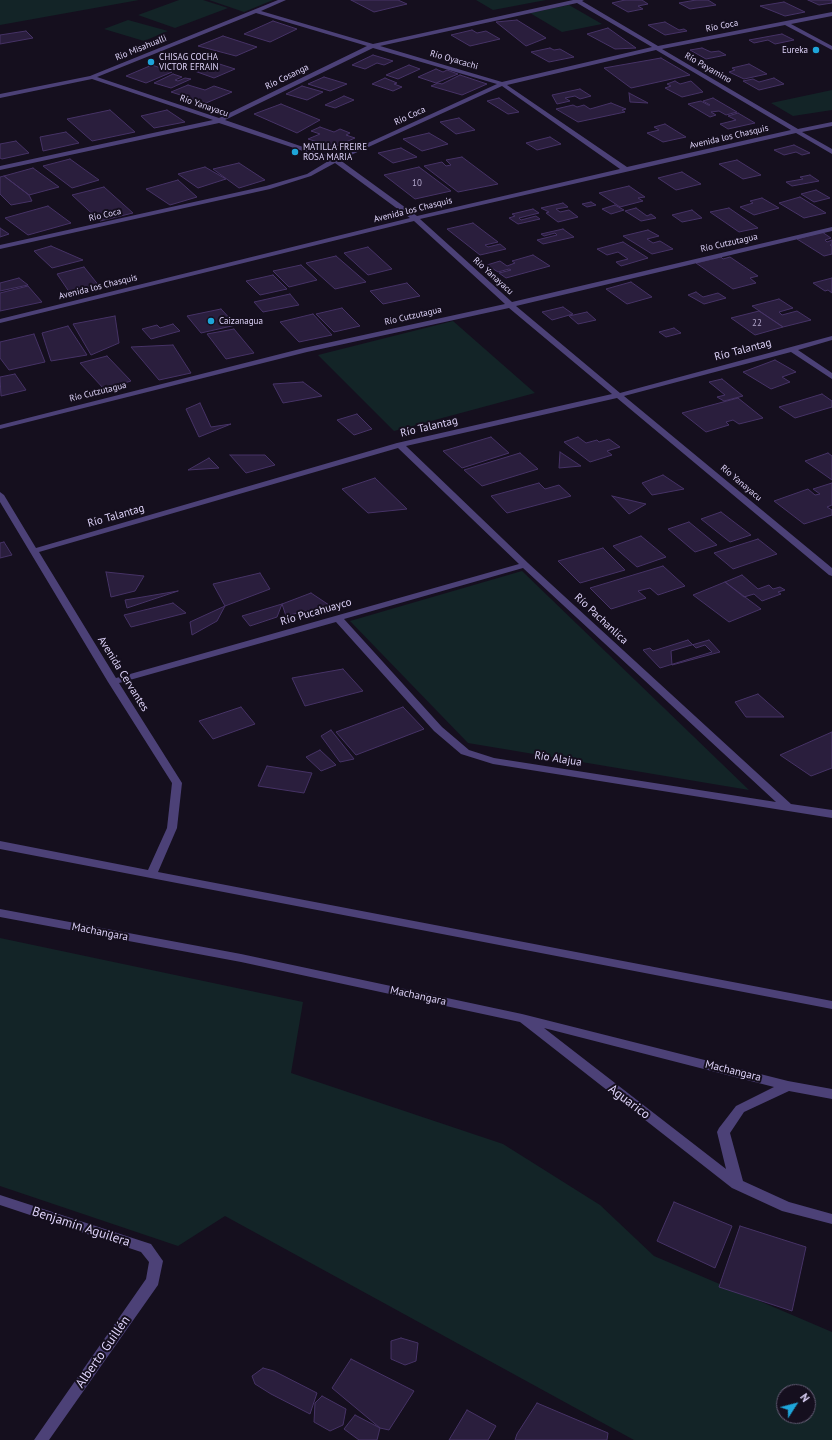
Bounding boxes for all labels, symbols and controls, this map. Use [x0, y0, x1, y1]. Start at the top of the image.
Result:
street label: Río Coca [705, 18, 739, 34]
street label: Río Misahualli [114, 33, 168, 63]
place label: Eureka [782, 45, 808, 55]
marker: Eureka [811, 45, 821, 55]
street label: Río Oyacachi [429, 48, 479, 72]
street label: Río Payamino [683, 50, 733, 86]
place label: CHISAG COCHA VICTOR EFRAIN [159, 52, 219, 73]
marker: CHISAG COCHA VICTOR EFRAIN [146, 57, 156, 67]
street label: Río Cosanga [263, 62, 311, 92]
street label: Río Yanayacu [178, 93, 230, 119]
street label: Río Coca [393, 104, 427, 128]
street label: Avenida los Chasquis [688, 123, 770, 151]
place label: MATILLA FREIRE ROSA MARIA [303, 142, 367, 163]
marker: MATILLA FREIRE ROSA MARIA [290, 147, 300, 157]
house number: 10 [412, 178, 422, 188]
street label: Avenida los Chasquis [373, 195, 453, 225]
street label: Río Coca [88, 206, 122, 224]
street label: Río Cutzutagua [699, 231, 759, 255]
street label: Río Yanayacu [471, 255, 515, 297]
street label: Avenida los Chasquis [58, 272, 138, 302]
street label: Río Cutzutagua [383, 304, 443, 328]
marker: Caizanagua [206, 316, 216, 326]
place label: Caizanagua [219, 316, 263, 326]
house number: 22 [752, 318, 762, 328]
street label: Río Talantag [713, 336, 773, 364]
street label: Río Cutzutagua [68, 380, 128, 404]
street label: Río Talantag [399, 414, 459, 440]
street label: Río Yanayacu [718, 463, 764, 503]
street label: Río Talantag [86, 502, 146, 530]
street label: Río Pachanlica [571, 591, 631, 647]
street label: Río Pucahuayco [279, 596, 353, 628]
street label: Avenida Cervantes [95, 634, 151, 714]
street label: Río Alajua [533, 749, 583, 769]
street label: Machangara [71, 920, 129, 944]
street label: Machangara [389, 984, 447, 1008]
street label: Machangara [704, 1058, 762, 1084]
street label: Aguarico [605, 1081, 653, 1123]
street label: Benjamín Aguilera [30, 1204, 132, 1250]
street label: Alberto Guillén [72, 1313, 134, 1391]
north arrow [776, 1384, 816, 1424]
text: N [797, 1390, 813, 1405]

